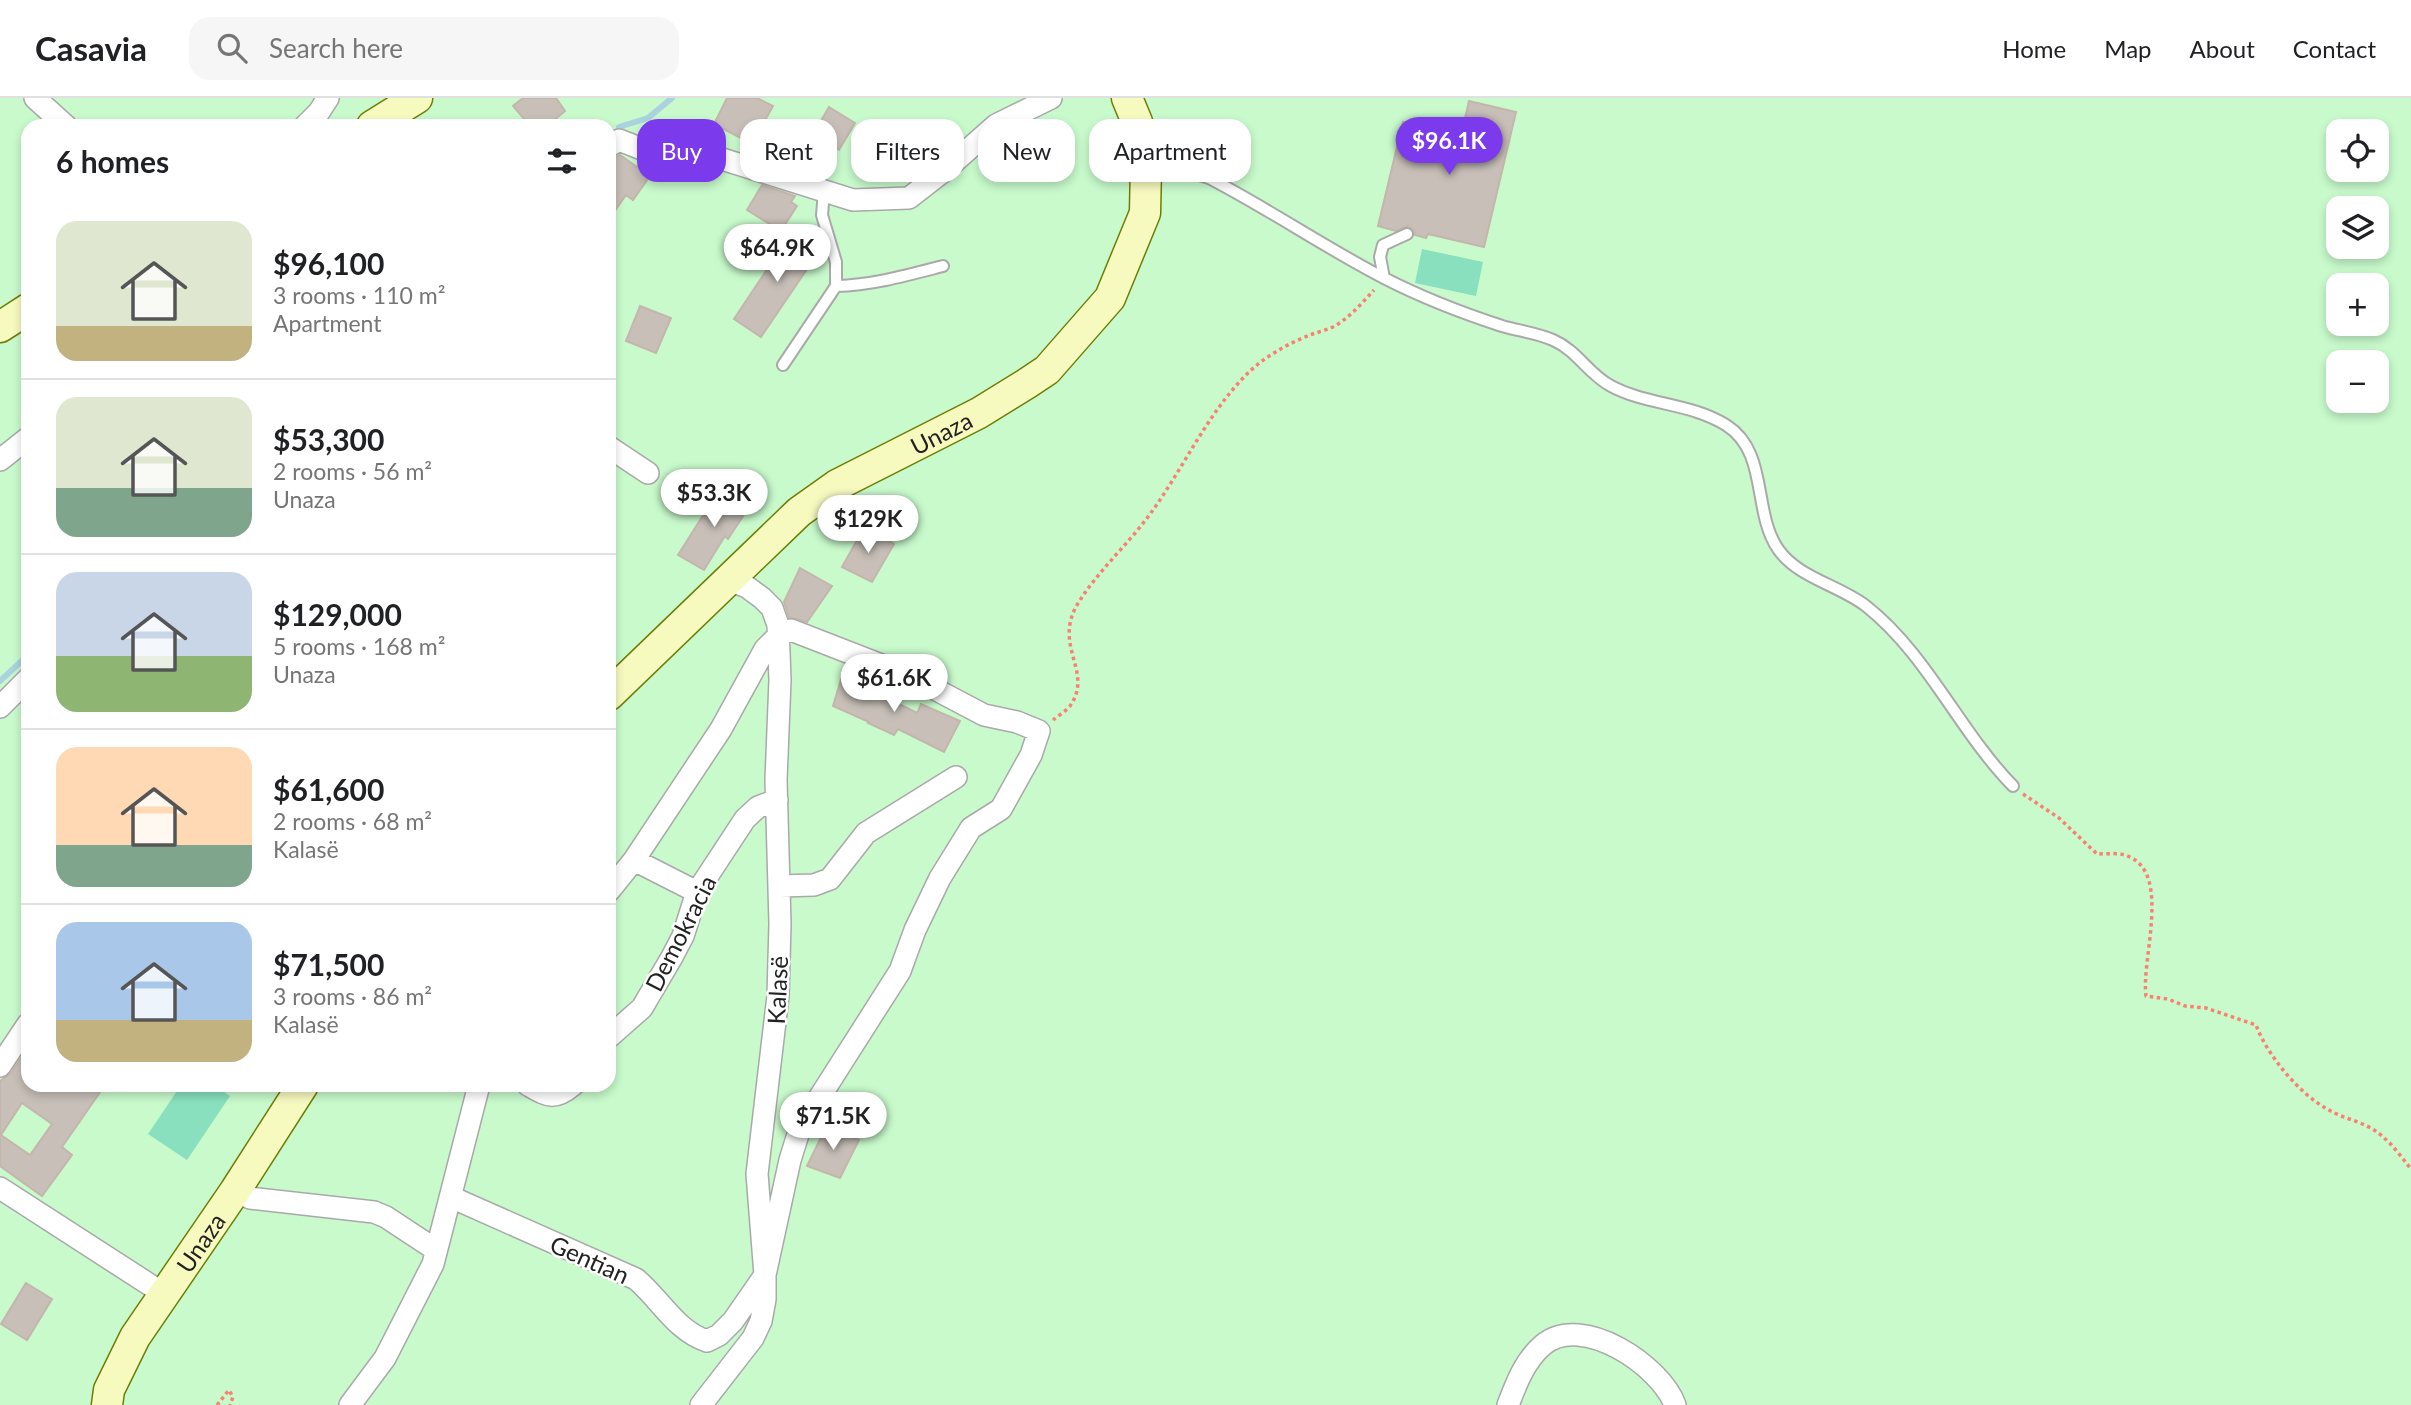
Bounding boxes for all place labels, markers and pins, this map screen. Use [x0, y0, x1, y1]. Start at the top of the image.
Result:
pin: $96.1K [1392, 118, 1506, 177]
pin: $64.9K [720, 225, 834, 284]
pin: $53.3K [657, 470, 771, 529]
pin: $129K [819, 496, 917, 555]
pin: $61.6K [837, 654, 951, 714]
pin: $71.5K [776, 1093, 890, 1152]

